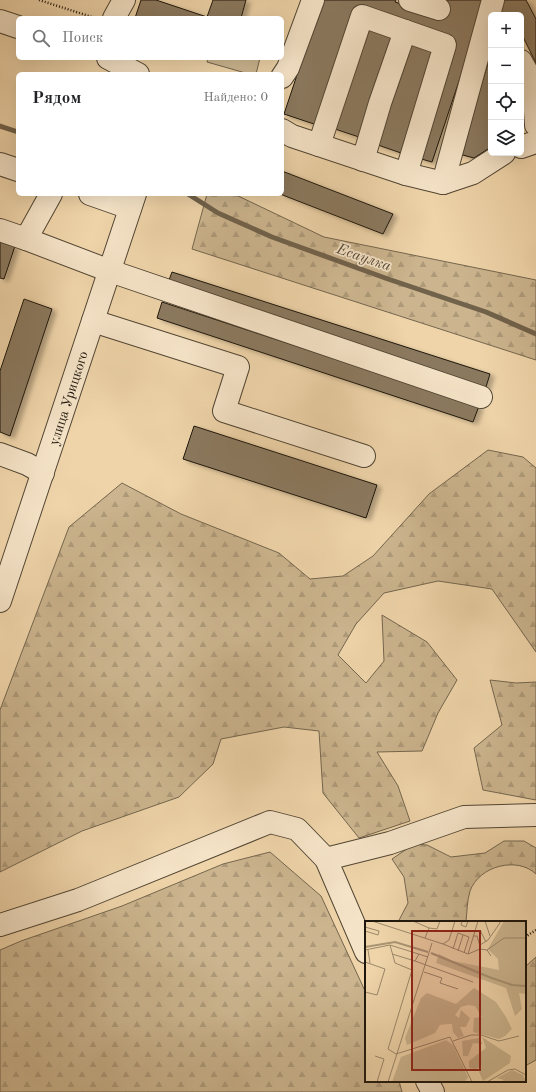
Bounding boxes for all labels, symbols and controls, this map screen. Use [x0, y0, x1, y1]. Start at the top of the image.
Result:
map controls [488, 12, 524, 156]
button: + [488, 12, 524, 48]
search box [16, 16, 284, 60]
icon: search [30, 27, 52, 49]
text: Поиск [62, 31, 103, 46]
button: − [488, 48, 524, 84]
button: locate [488, 84, 524, 120]
text: Рядом [32, 90, 81, 107]
text: Найдено: 0 [204, 91, 268, 104]
button: layers [488, 120, 524, 156]
water label: Есаулка [333, 242, 393, 275]
street label: улица Урицкого [47, 349, 91, 447]
inset map [365, 921, 526, 1082]

